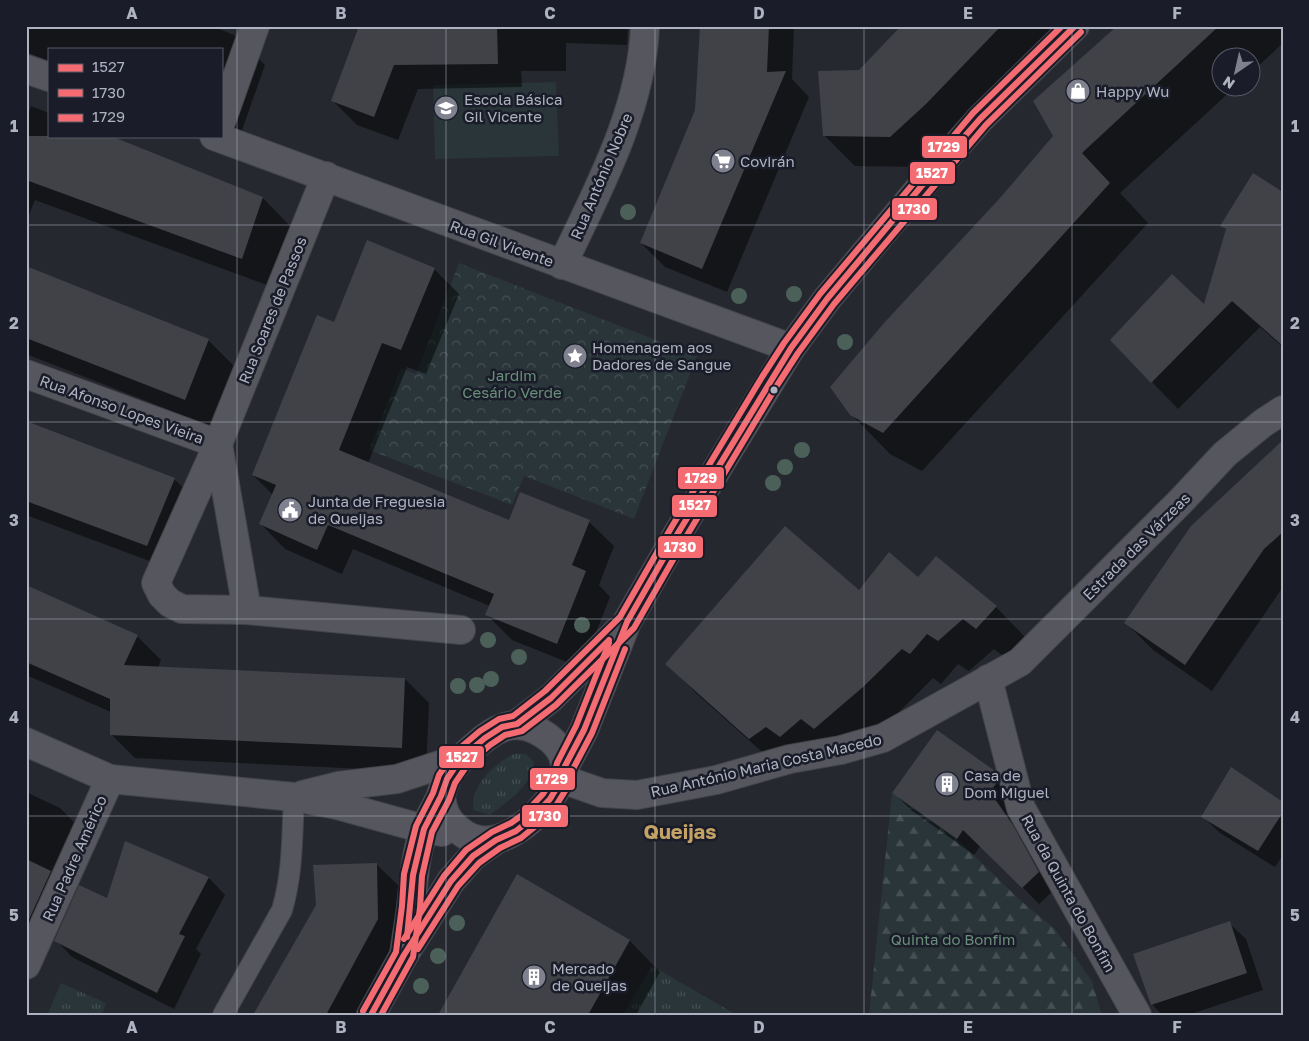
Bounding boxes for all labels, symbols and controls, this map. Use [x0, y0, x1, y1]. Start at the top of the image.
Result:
text: A [126, 3, 138, 23]
text: B [335, 3, 347, 23]
text: C [544, 3, 556, 23]
text: D [753, 3, 765, 23]
text: E [963, 3, 973, 23]
text: F [1172, 3, 1182, 23]
legend [48, 48, 222, 138]
north arrow [1212, 48, 1262, 98]
text: 1527 [92, 57, 125, 75]
text: N [1219, 73, 1238, 93]
shop icon: Happy Wu [1065, 78, 1091, 104]
place label: Happy Wu [1096, 82, 1169, 100]
text: 1730 [92, 83, 125, 101]
place label: Escola Básica Gil Vicente [464, 90, 562, 125]
school or university icon: Escola Básica Gil Vicente [433, 95, 459, 121]
text: 1729 [92, 107, 125, 125]
street label: Rua António Nobre [566, 110, 636, 242]
text: 1 [10, 116, 18, 136]
text: 1 [1291, 116, 1299, 136]
line badge: 1729 [921, 135, 968, 159]
text: 1729 [928, 138, 960, 155]
supermarket icon: Covirán [710, 148, 736, 174]
place label: Covirán [740, 152, 795, 170]
line badge: 1527 [909, 161, 956, 185]
text: 1527 [916, 164, 948, 181]
line badge: 1730 [891, 197, 938, 221]
text: 1730 [898, 200, 930, 217]
street label: Rua Gil Vicente [448, 216, 557, 270]
street label: Rua Soares de Passos [234, 234, 310, 386]
text: 2 [9, 313, 19, 333]
text: 2 [1290, 313, 1300, 333]
place label: Homenagem aos Dadores de Sangue [592, 338, 732, 373]
place icon: Homenagem aos Dadores de Sangue [562, 343, 588, 369]
park label: Jardim Cesário Verde [462, 366, 562, 401]
street label: Rua Afonso Lopes Vieira [38, 371, 206, 447]
unlabelled marker [769, 385, 779, 395]
line badge: 1729 [677, 466, 725, 490]
text: 1729 [685, 469, 717, 486]
street label: Estrada das Várzeas [1079, 489, 1193, 603]
place label: Junta de Freguesia de Queijas [308, 492, 445, 527]
line badge: 1527 [671, 494, 718, 518]
text: 1527 [679, 496, 711, 513]
public building icon: Junta de Freguesia de Queijas [277, 497, 303, 523]
text: 3 [9, 510, 19, 530]
text: 3 [1290, 510, 1300, 530]
line badge: 1730 [657, 535, 704, 559]
text: 1730 [664, 538, 696, 555]
text: 4 [9, 707, 19, 727]
text: 4 [1290, 707, 1300, 727]
street label: Rua António Maria Costa Macedo [649, 730, 883, 800]
line badge: 1527 [438, 745, 485, 769]
text: 1527 [446, 748, 478, 765]
place label: Casa de Dom Miguel [964, 766, 1049, 801]
line badge: 1729 [529, 767, 576, 791]
text: 1729 [536, 770, 568, 787]
building icon: Casa de Dom Miguel [934, 771, 960, 797]
street label: Rua Padre Américo [38, 792, 110, 924]
line badge: 1730 [521, 804, 569, 828]
text: 1730 [529, 807, 561, 824]
street label: Rua da Quinta do Bonfim [1018, 811, 1120, 975]
district label: Queijas [644, 819, 716, 843]
text: 5 [9, 905, 19, 925]
text: 5 [1290, 905, 1300, 925]
park label: Quinta do Bonfim [891, 930, 1015, 948]
place label: Mercado de Queijas [552, 959, 627, 994]
building icon: Mercado de Queijas [521, 964, 547, 990]
text: A [126, 1017, 138, 1037]
text: B [335, 1017, 347, 1037]
text: C [544, 1017, 556, 1037]
text: D [753, 1017, 765, 1037]
text: E [963, 1017, 973, 1037]
text: F [1172, 1017, 1182, 1037]

